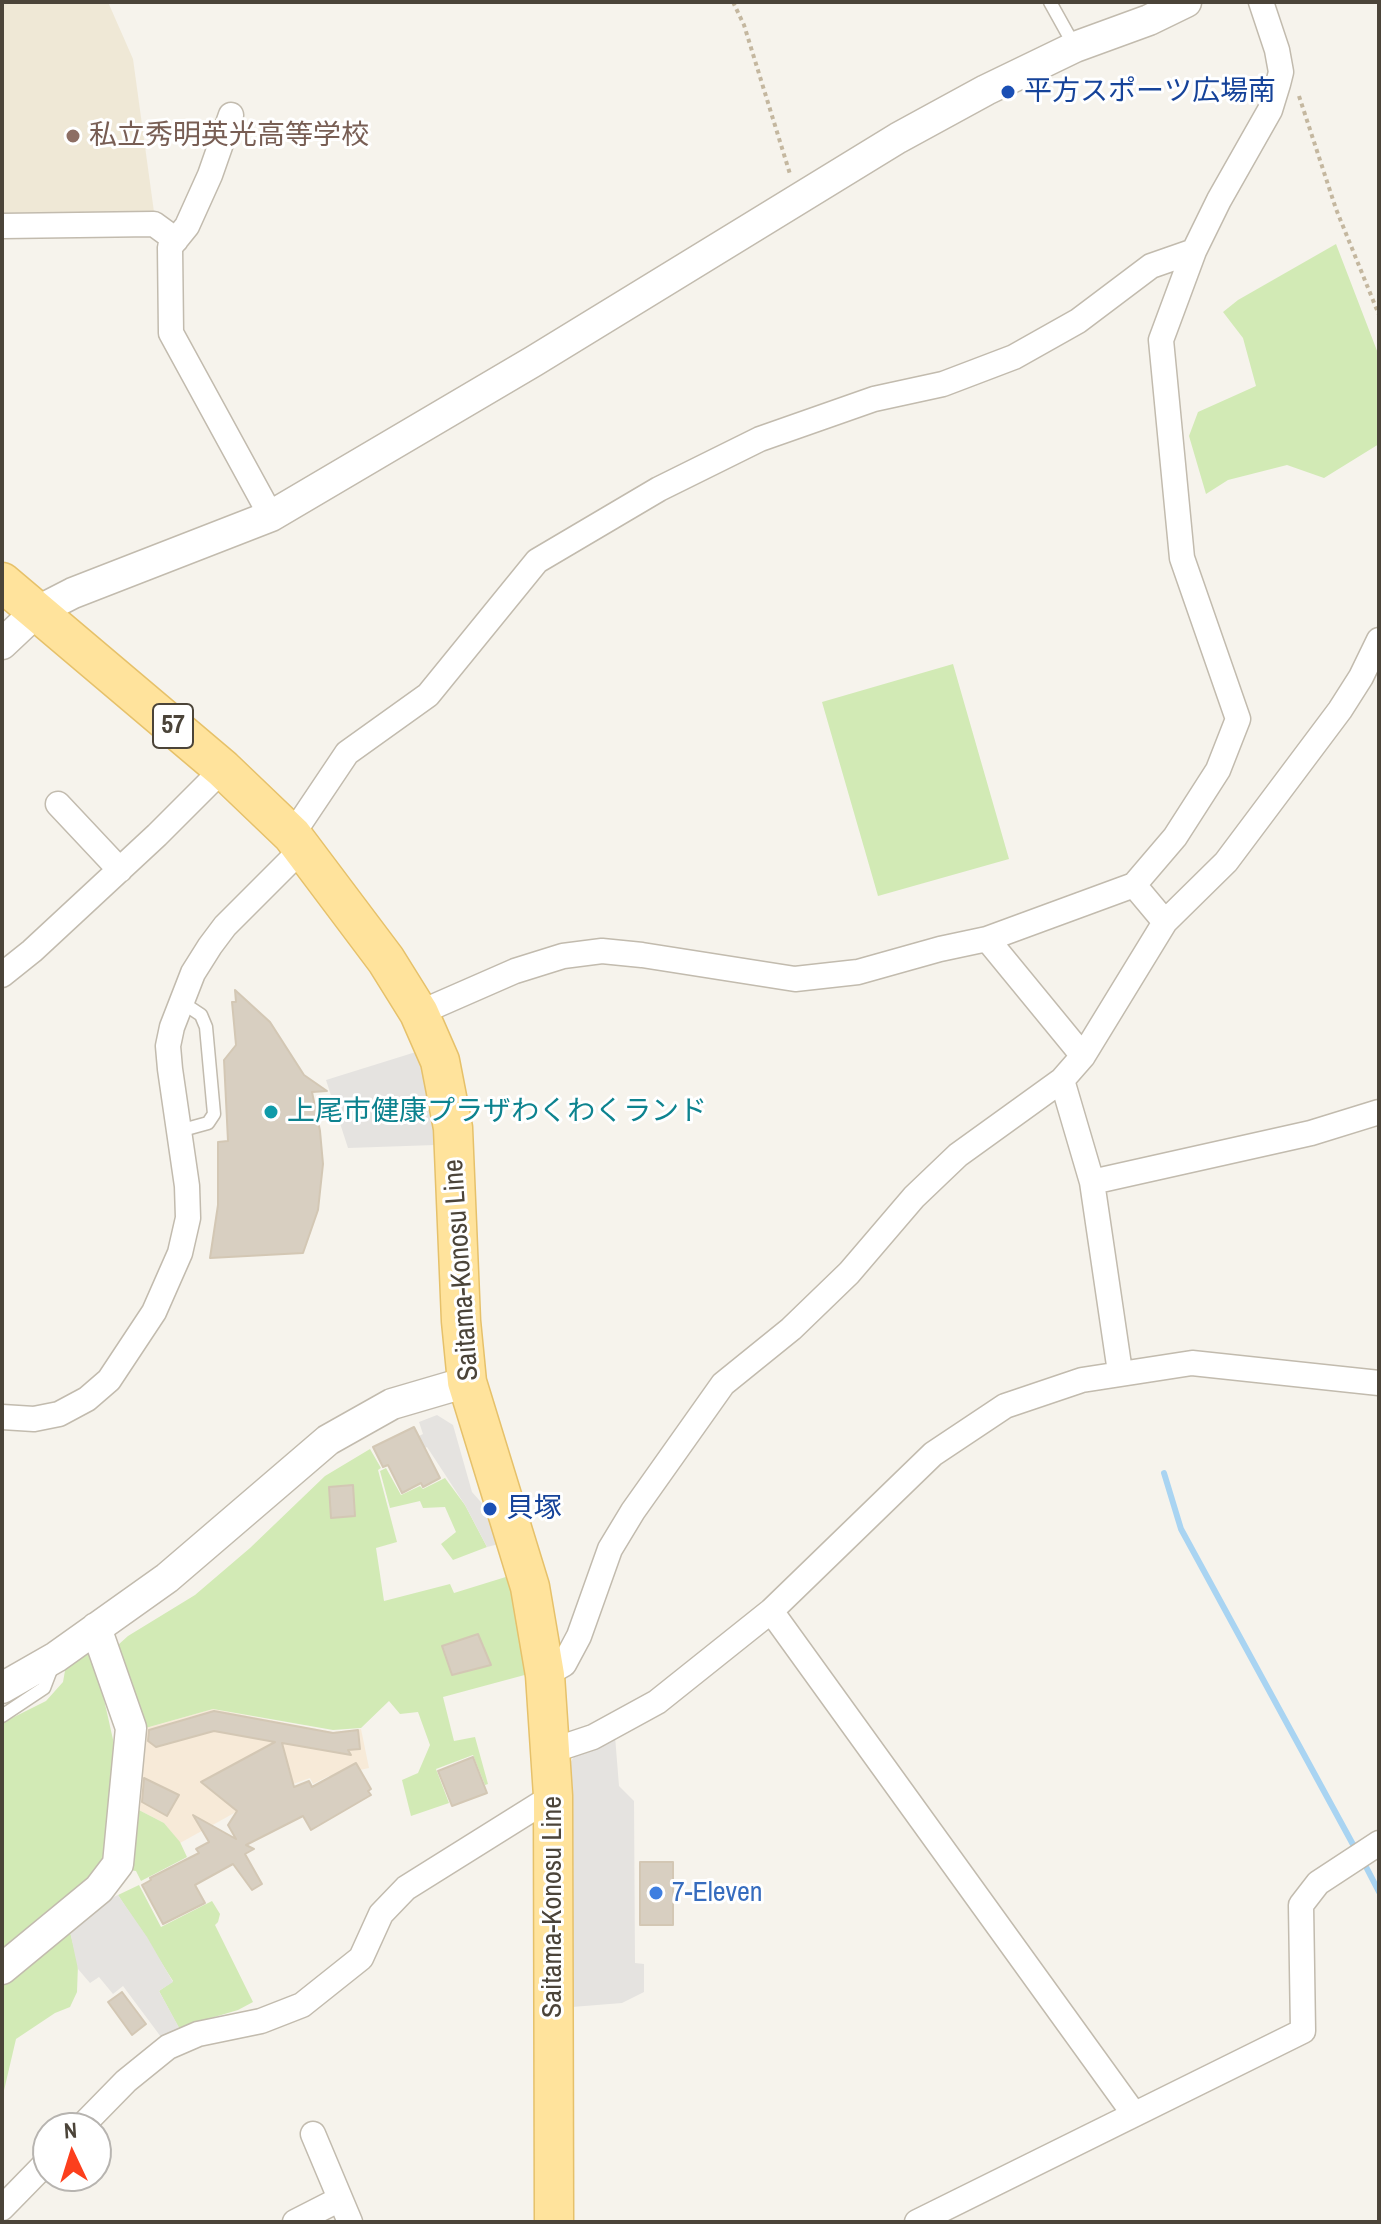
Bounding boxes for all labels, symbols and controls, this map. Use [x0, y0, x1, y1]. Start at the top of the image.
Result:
place label: 平方スポーツ広場南 [1024, 75, 1276, 109]
marker: 平方スポーツ広場南 [999, 83, 1017, 101]
place label: 私立秀明英光高等学校 [89, 119, 369, 153]
marker: 私立秀明英光高等学校 [64, 127, 82, 145]
road number: 57 [153, 704, 193, 748]
place label: 上尾市健康プラザわくわくランド [287, 1095, 707, 1129]
marker: 上尾市健康プラザわくわくランド [262, 1103, 280, 1121]
street label: Saitama-Konosu Line [437, 1158, 487, 1382]
place label: 貝塚 [506, 1492, 562, 1526]
marker: 貝塚 [481, 1500, 499, 1518]
street label: Saitama-Konosu Line [536, 1796, 570, 2018]
place label: 7-Eleven [672, 1876, 763, 1910]
marker: 7-Eleven [647, 1884, 665, 1902]
north arrow [32, 2112, 112, 2192]
text: N [63, 2115, 78, 2145]

